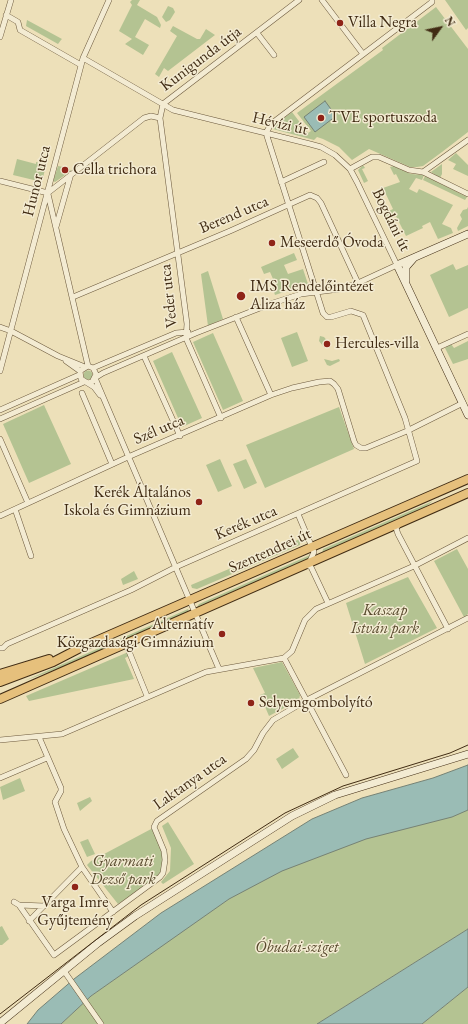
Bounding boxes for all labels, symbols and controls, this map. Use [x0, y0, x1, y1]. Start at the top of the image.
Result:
north arrow [420, 8, 460, 48]
place label: Villa Negra [348, 13, 417, 33]
text: N [442, 14, 458, 29]
marker: Villa Negra [335, 18, 345, 28]
street label: Kunigunda útja [157, 22, 245, 96]
street label: Hévízi út [250, 108, 310, 140]
place label: TVE sportuszoda [329, 108, 437, 128]
marker: TVE sportuszoda [316, 113, 326, 123]
street label: Hunor utca [19, 144, 55, 218]
place label: Cella trichora [73, 160, 157, 180]
marker: Cella trichora [60, 165, 70, 175]
street label: Bogdáni út [368, 185, 414, 255]
street label: Berend utca [197, 192, 271, 238]
place label: Meseerdő Óvoda [280, 233, 384, 253]
marker: Meseerdő Óvoda [267, 238, 277, 248]
street label: Veder utca [156, 263, 182, 329]
place label: IMS Rendelőintézet Aliza ház [250, 277, 374, 315]
marker: IMS Rendelőintézet Aliza ház [235, 290, 247, 302]
place label: Hercules-villa [335, 334, 419, 354]
marker: Hercules-villa [322, 339, 332, 349]
street label: Szél utca [131, 411, 187, 449]
place label: Kerék Általános Iskola és Gimnázium [64, 483, 191, 521]
marker: Kerék Általános Iskola és Gimnázium [194, 497, 204, 507]
street label: Kerék utca [212, 501, 280, 545]
street label: Szentendrei út [226, 524, 314, 578]
park label: Kaszap István park [351, 601, 419, 639]
place label: Alternatív Közgazdasági Gimnázium [57, 615, 214, 653]
marker: Alternatív Közgazdasági Gimnázium [217, 629, 227, 639]
place label: Selyemgombolyító [259, 693, 373, 713]
marker: Selyemgombolyító [246, 698, 256, 708]
street label: Laktanya utca [150, 750, 230, 814]
park label: Gyarmati Dezső park [90, 852, 156, 890]
marker: Varga Imre Gyűjtemény [70, 882, 80, 892]
place label: Varga Imre Gyűjtemény [37, 893, 113, 931]
park label: Óbudai-sziget [255, 938, 339, 958]

